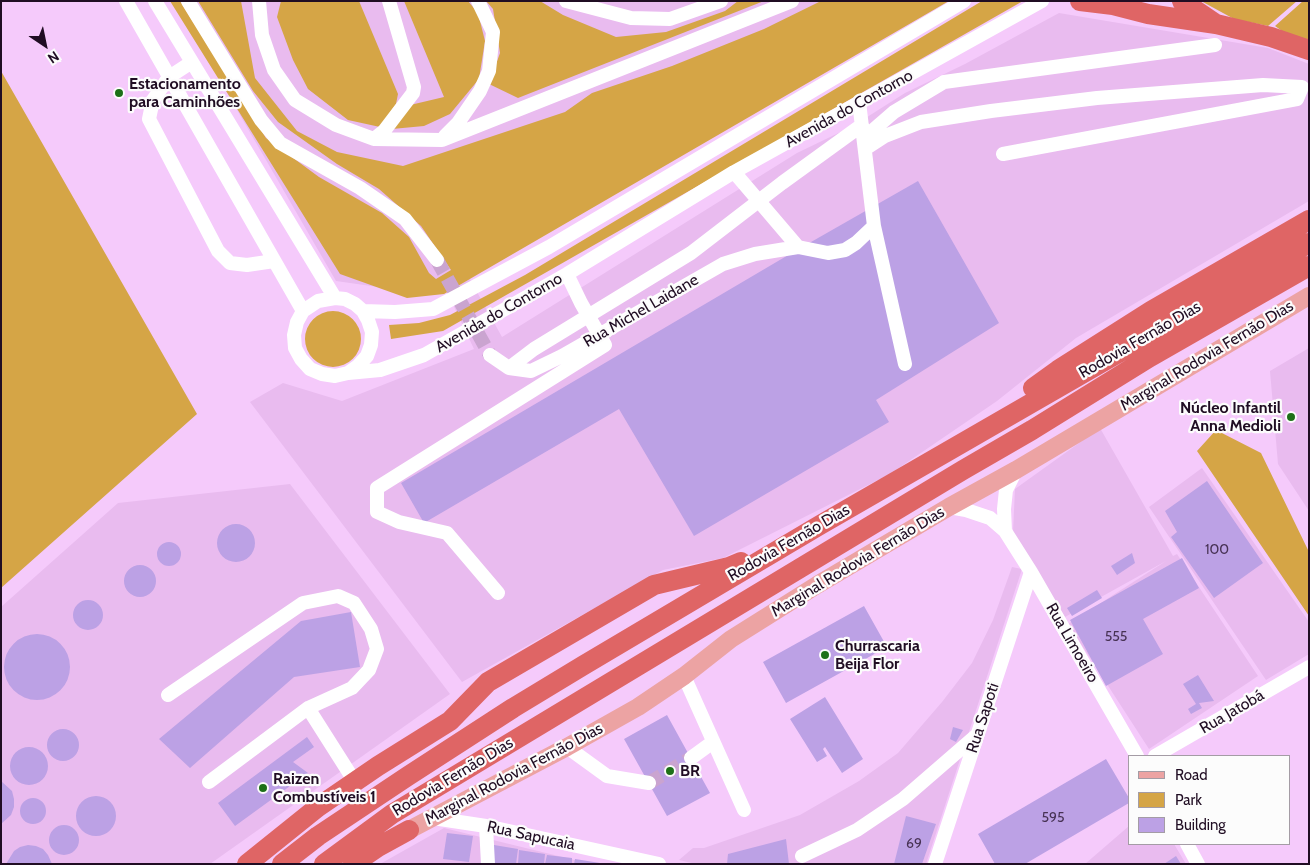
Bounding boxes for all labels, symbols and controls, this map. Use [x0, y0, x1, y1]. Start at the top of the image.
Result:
north arrow [20, 20, 70, 70]
text: N [44, 47, 63, 68]
street label: Avenida do Contorno [782, 66, 916, 152]
place label: Estacionamento para Caminhões [129, 74, 241, 112]
marker: Estacionamento para Caminhões [113, 87, 125, 99]
street label: Avenida do Contorno [432, 269, 566, 357]
street label: Rua Michel Laidane [580, 270, 702, 352]
street label: Rodovia Fernão Dias [1076, 297, 1204, 383]
street label: Marginal Rodovia Fernão Dias [1117, 297, 1297, 415]
place label: Núcleo Infantil Anna Medioli [1180, 398, 1281, 436]
marker: Núcleo Infantil Anna Medioli [1285, 411, 1297, 423]
street label: Rodovia Fernão Dias [725, 500, 853, 586]
street label: Marginal Rodovia Fernão Dias [768, 503, 948, 621]
house number: 100 [1205, 542, 1229, 558]
street label: Rua Limoeiro [1042, 600, 1102, 686]
house number: 555 [1105, 629, 1127, 645]
place label: Churrascaria Beija Flor [835, 636, 920, 674]
marker: Churrascaria Beija Flor [819, 649, 831, 661]
street label: Rua Sapoti [963, 681, 1003, 755]
street label: Rua Jatobá [1196, 686, 1268, 738]
street label: Marginal Rodovia Fernão Dias [422, 719, 606, 829]
street label: Rodovia Fernão Dias [389, 733, 517, 821]
legend [1128, 755, 1290, 845]
place label: BR [680, 761, 700, 781]
marker: BR [664, 765, 676, 777]
text: Road [1175, 766, 1208, 784]
place label: Raizen Combustíveis 1 [273, 769, 376, 807]
marker: Raizen Combustíveis 1 [257, 782, 269, 794]
text: Park [1175, 791, 1202, 809]
house number: 595 [1041, 810, 1065, 826]
text: Building [1175, 816, 1226, 834]
street label: Rua Sapucaia [485, 817, 577, 855]
house number: 69 [906, 836, 922, 852]

